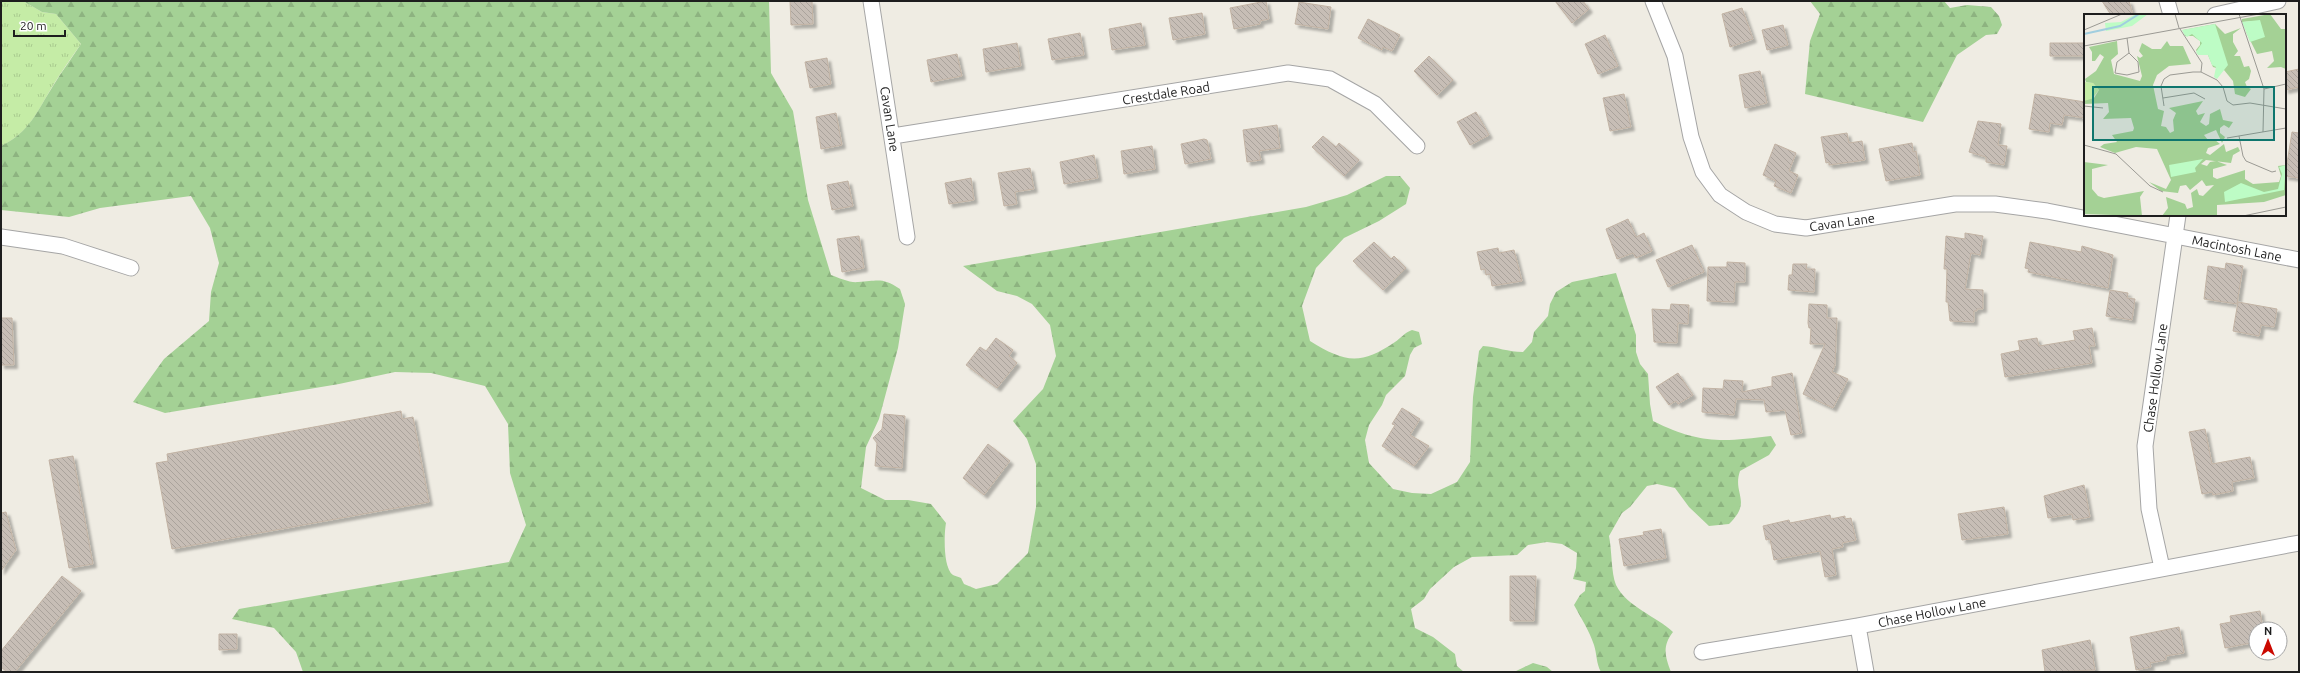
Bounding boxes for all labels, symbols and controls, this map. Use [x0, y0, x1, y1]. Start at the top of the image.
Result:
scale bar [14, 12, 65, 38]
inset map [2084, 14, 2286, 216]
text: 20 m [20, 19, 47, 32]
street label: Crestdale Road [1121, 79, 1211, 107]
street label: Cavan Lane [878, 85, 902, 153]
street label: Cavan Lane [1808, 210, 1876, 234]
street label: Macintosh Lane [2191, 232, 2283, 264]
street label: Chase Hollow Lane [2140, 323, 2170, 433]
street label: Chase Hollow Lane [1877, 595, 1987, 629]
north arrow [2248, 621, 2288, 661]
text: N [2264, 625, 2272, 637]

